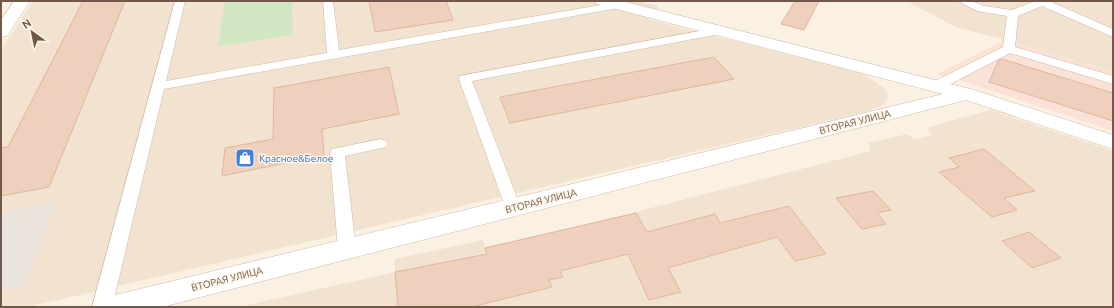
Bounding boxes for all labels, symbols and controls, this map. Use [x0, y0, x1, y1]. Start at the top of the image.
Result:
north arrow [12, 12, 52, 52]
text: N [20, 16, 33, 31]
street label: ВТОРАЯ УЛИЦА [818, 108, 892, 136]
shop icon: Красное&Белое [234, 147, 256, 169]
place label: Красное&Белое [259, 153, 333, 164]
street label: ВТОРАЯ УЛИЦА [504, 187, 578, 215]
street label: ВТОРАЯ УЛИЦА [190, 265, 264, 293]

